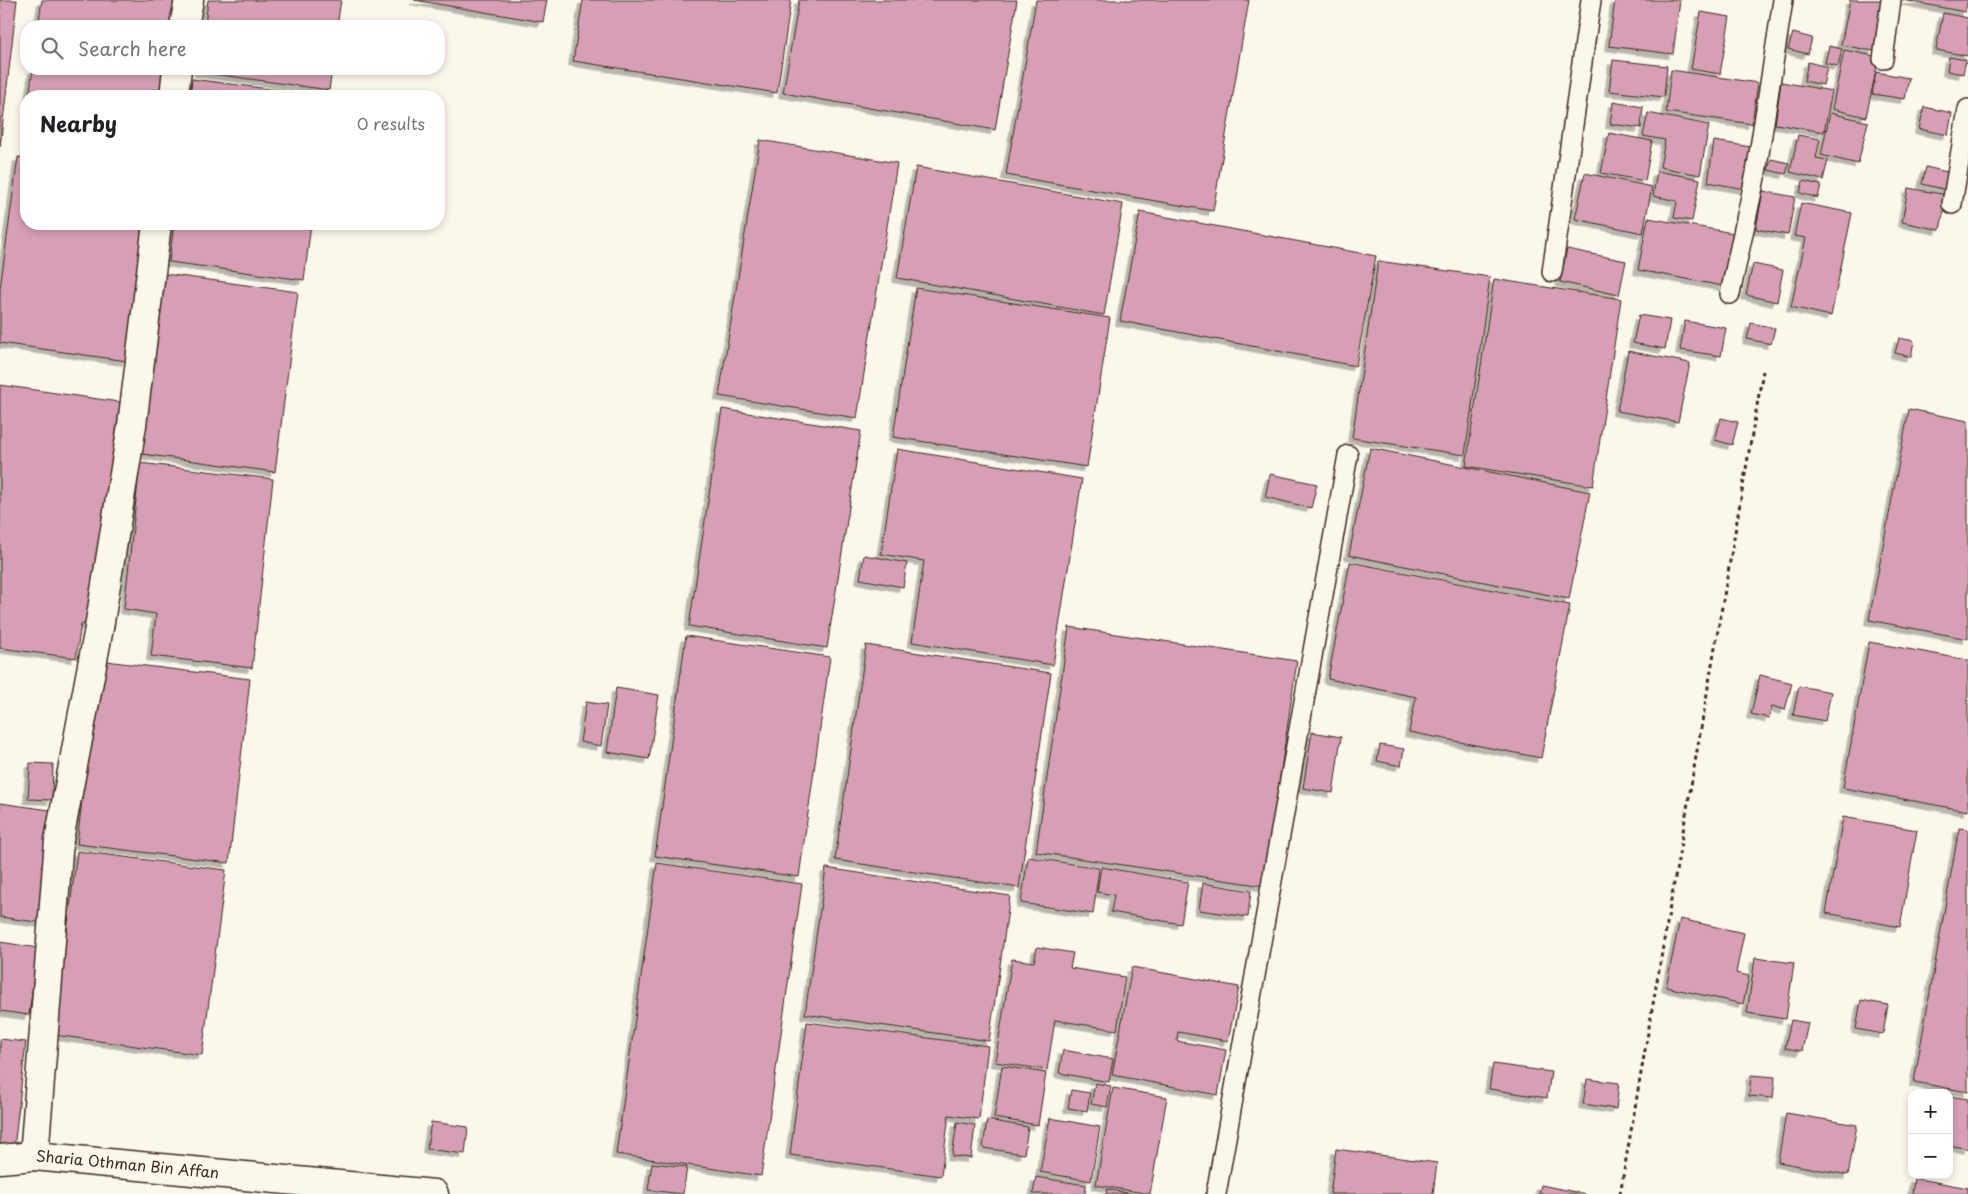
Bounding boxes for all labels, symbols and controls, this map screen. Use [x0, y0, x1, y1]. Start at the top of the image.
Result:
search box [20, 20, 445, 75]
icon: search [38, 34, 66, 62]
text: Search here [78, 34, 187, 62]
text: Nearby [40, 107, 117, 139]
text: 0 results [357, 111, 425, 135]
map controls [1908, 1089, 1953, 1179]
button: + [1908, 1089, 1953, 1134]
button: − [1908, 1134, 1953, 1179]
street label: Sharia Othman Bin Affan [35, 1143, 220, 1184]

